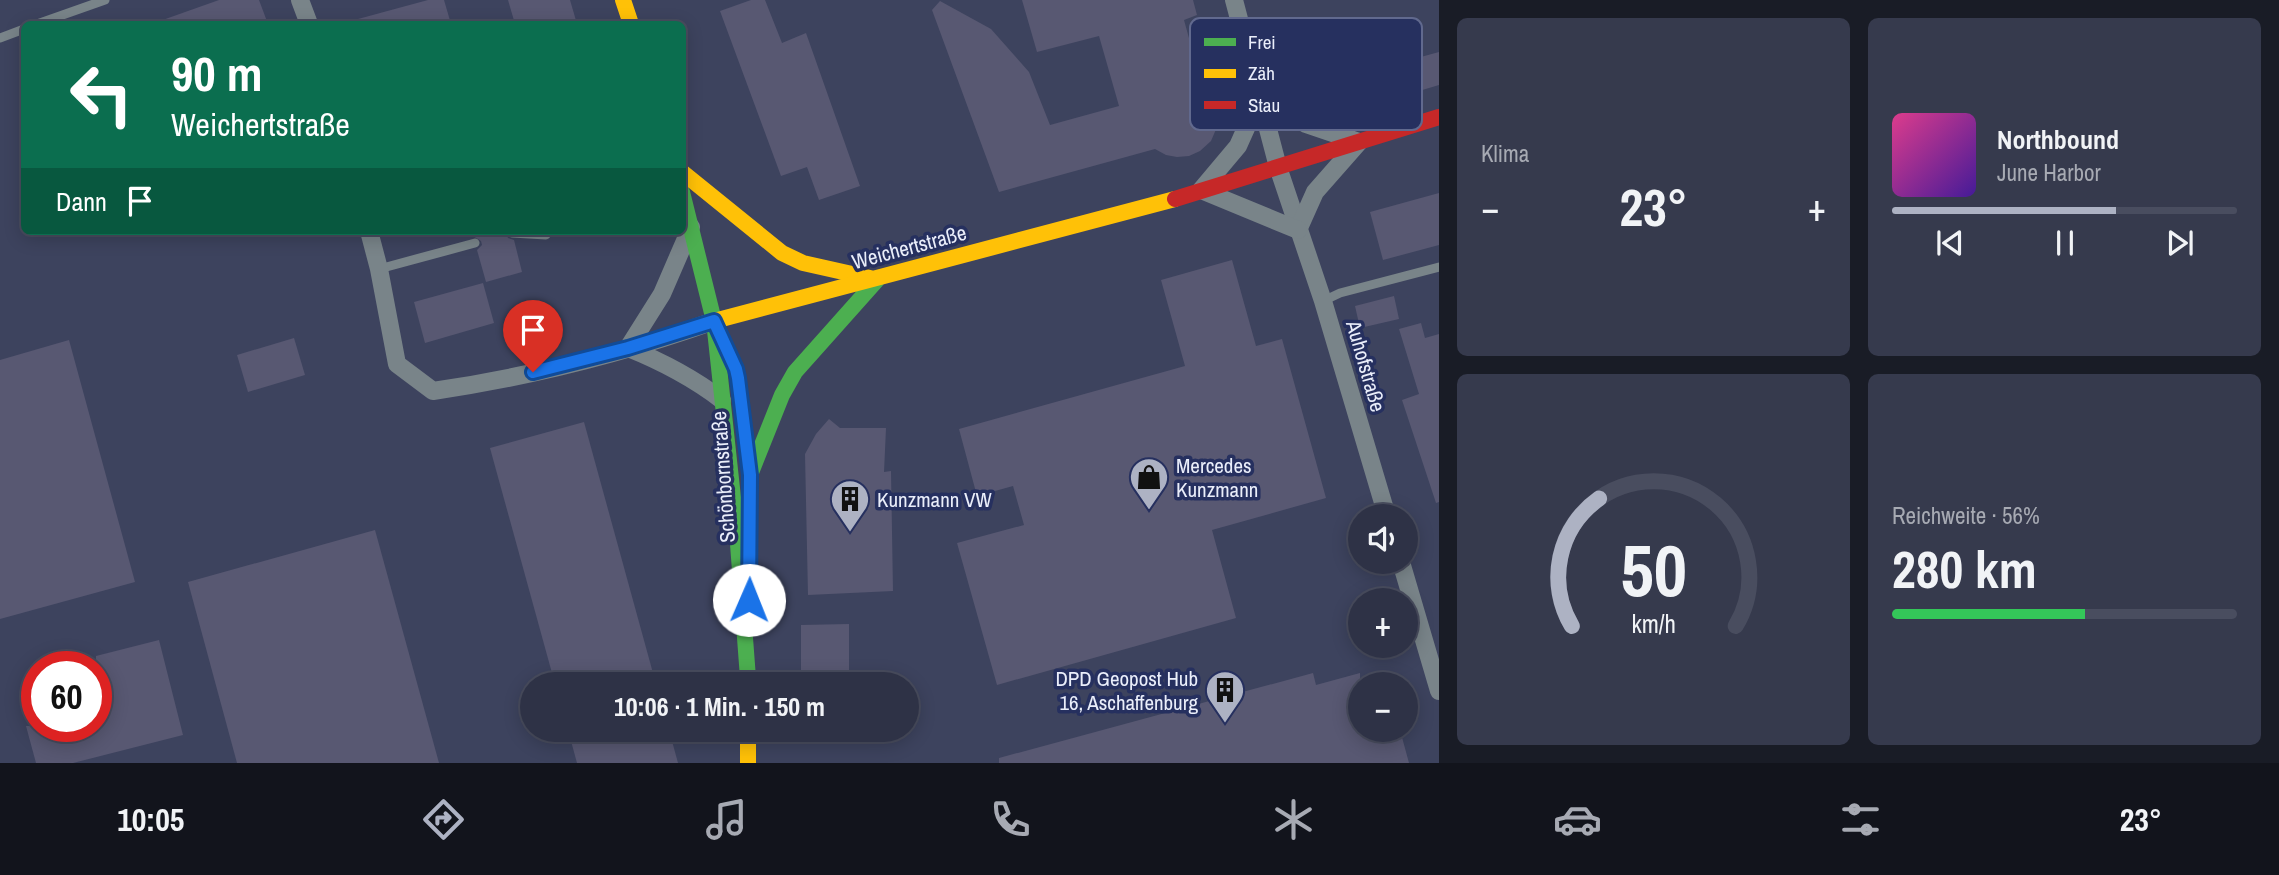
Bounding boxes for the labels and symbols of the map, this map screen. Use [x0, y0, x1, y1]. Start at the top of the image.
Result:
legend [1190, 18, 1422, 130]
text: Frei [1248, 29, 1276, 55]
text: Zäh [1248, 60, 1275, 86]
text: Stau [1248, 92, 1280, 118]
street label: Weichertstraße [849, 218, 969, 276]
pin [503, 300, 563, 372]
street label: Auhofstraße [1339, 316, 1393, 415]
street label: Schönbornstraße [704, 410, 742, 544]
place label: Mercedes Kunzmann [1176, 451, 1258, 504]
shop icon: Mercedes Kunzmann [1128, 456, 1170, 511]
building icon: Kunzmann VW [829, 478, 871, 533]
place label: Kunzmann VW [877, 485, 993, 514]
position arrow [712, 563, 786, 637]
speed limit sign: 60 [21, 651, 112, 742]
place label: DPD Geopost Hub 16, Aschaffenburg [1055, 664, 1198, 717]
building icon: DPD Geopost Hub 16, Aschaffenburg [1204, 669, 1246, 724]

